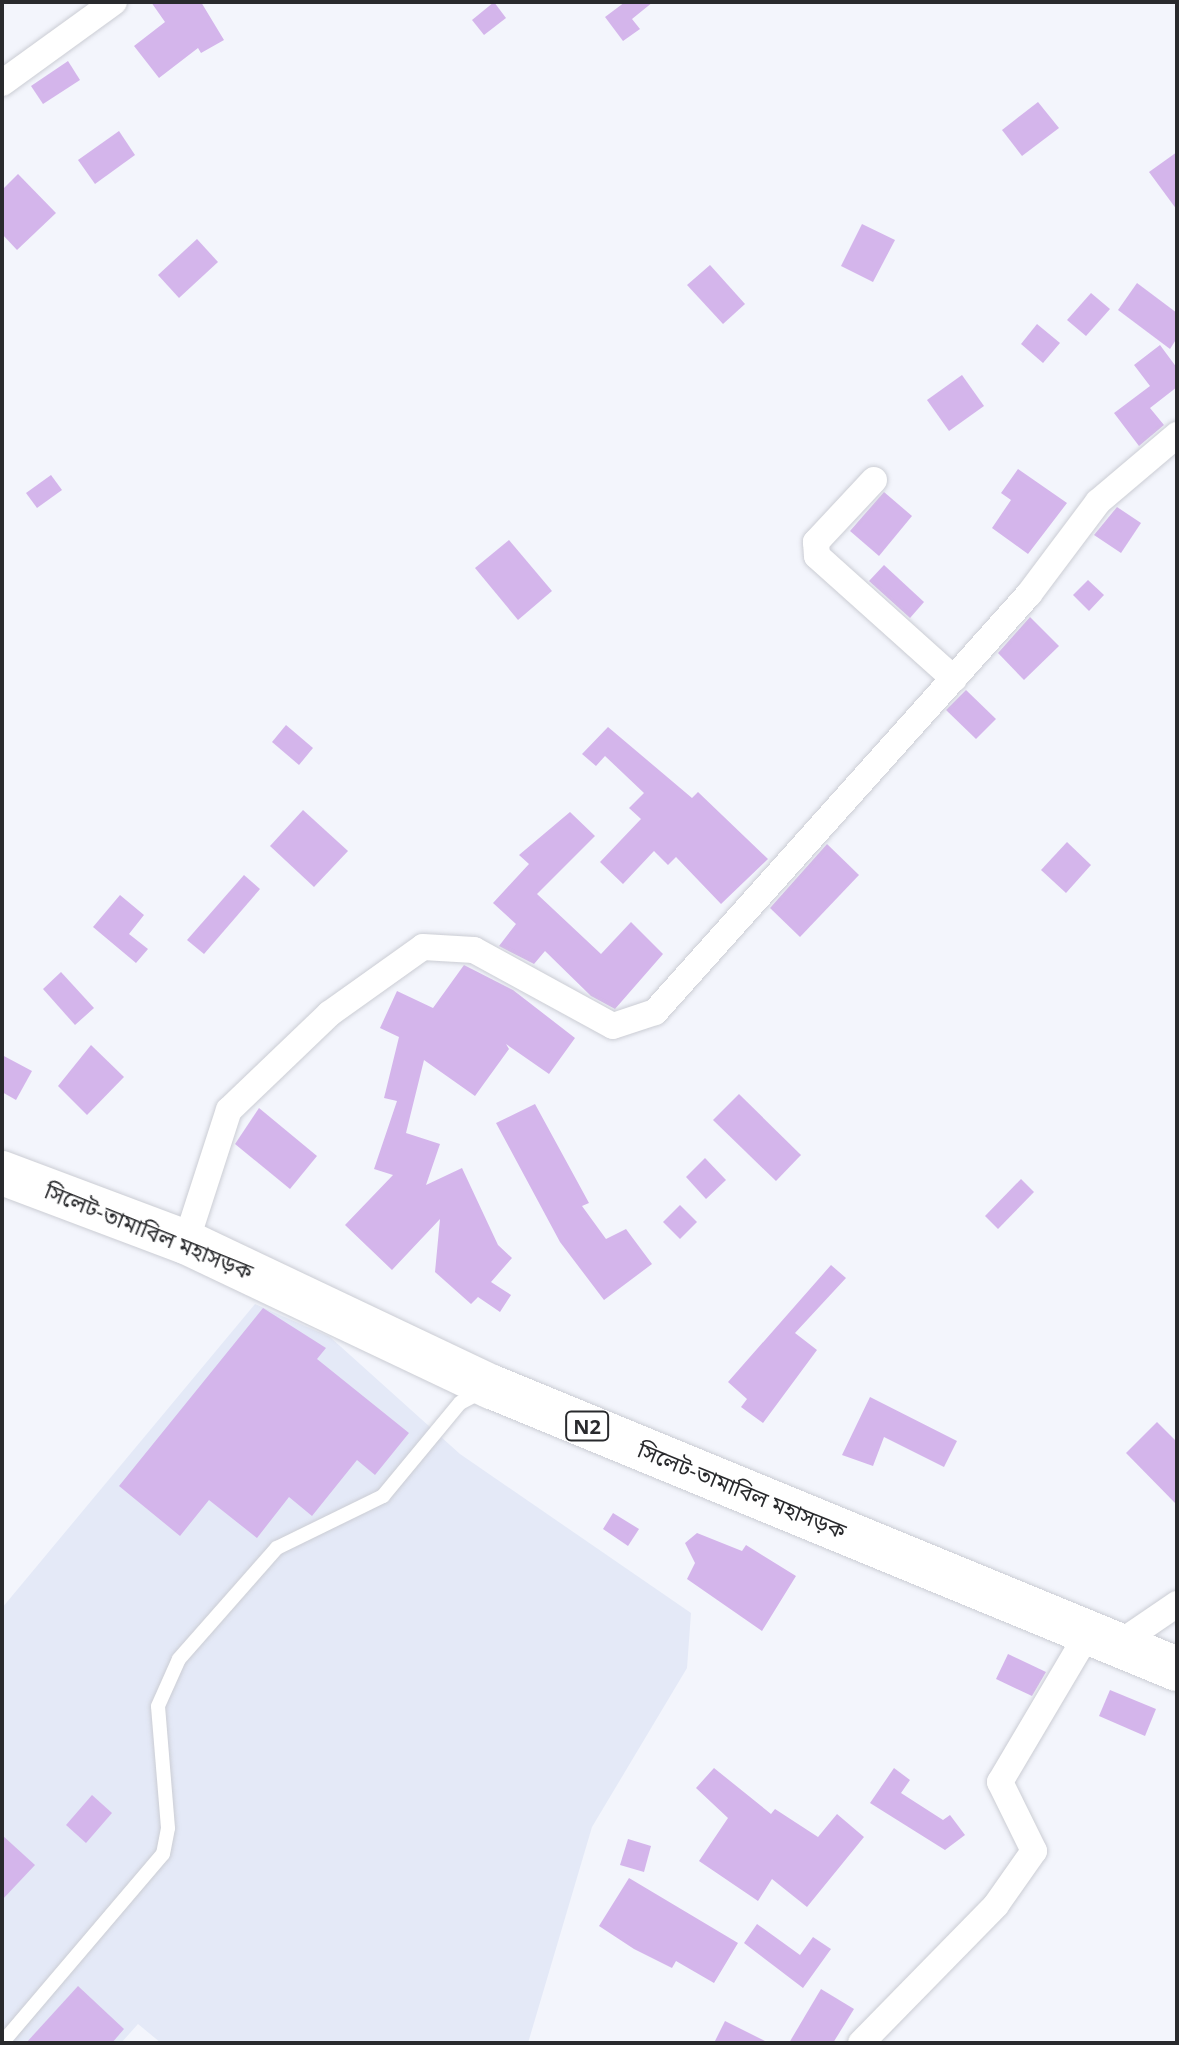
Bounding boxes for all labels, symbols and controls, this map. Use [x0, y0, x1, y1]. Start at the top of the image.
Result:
street label: সিলেট-তামাবিল মহাসড়ক [41, 1177, 257, 1285]
road number: N2 [565, 1410, 609, 1442]
street label: সিলেট-তামাবিল মহাসড়ক [634, 1436, 850, 1544]

